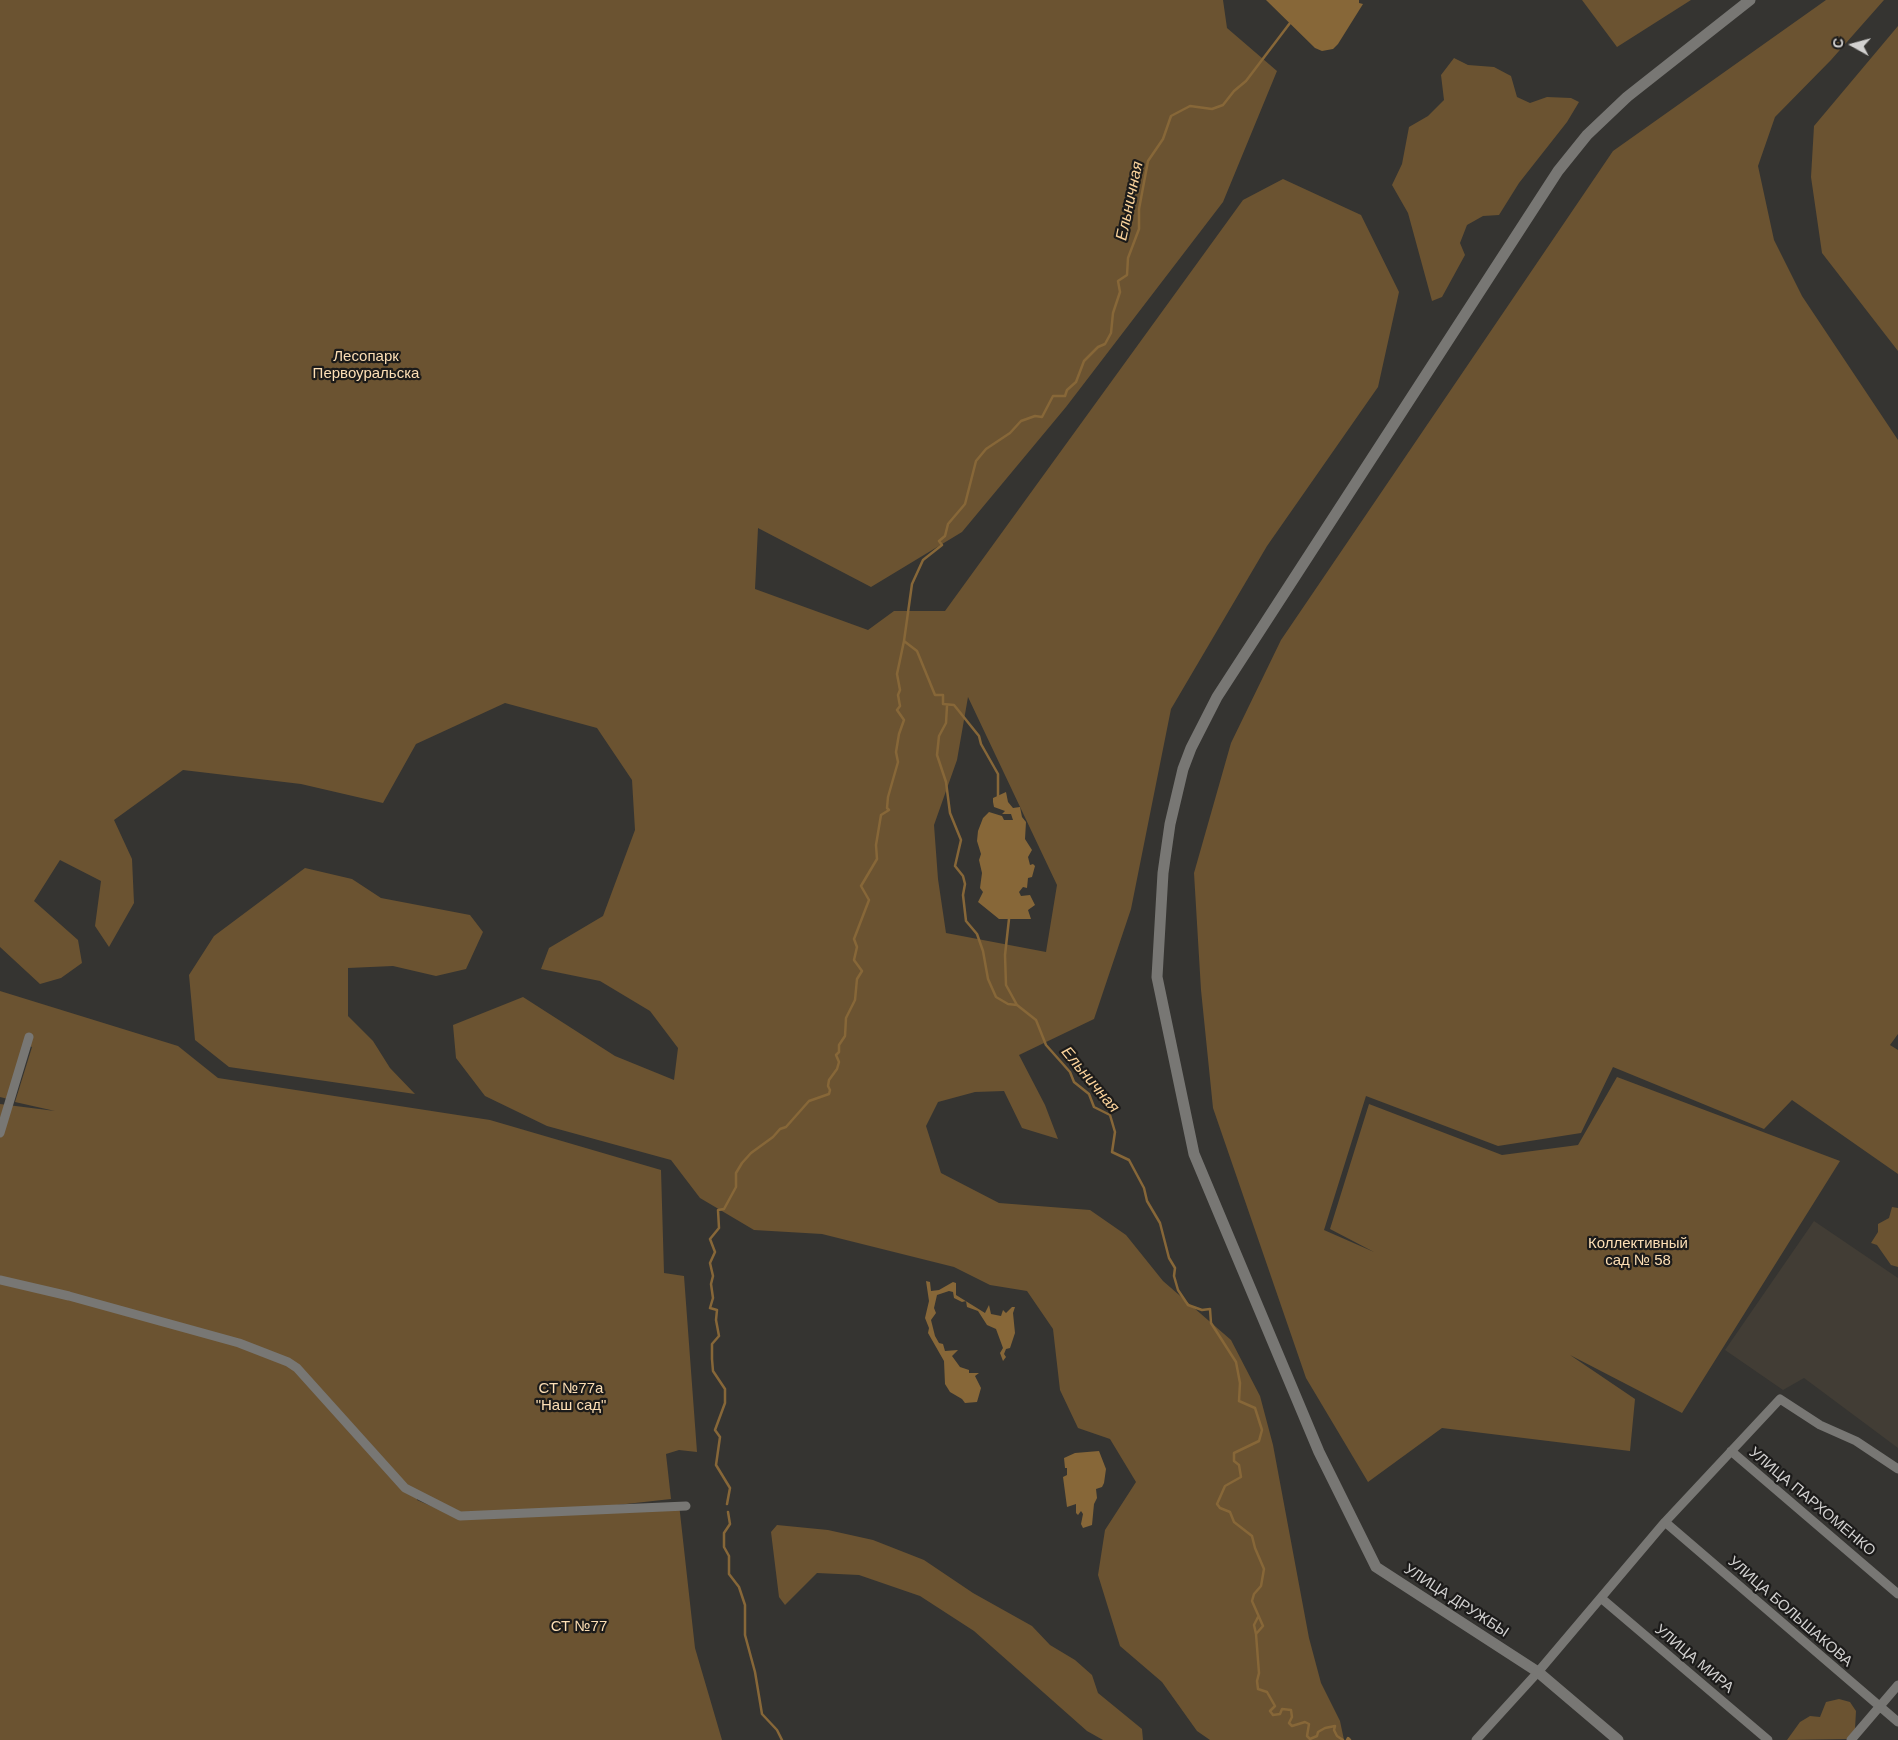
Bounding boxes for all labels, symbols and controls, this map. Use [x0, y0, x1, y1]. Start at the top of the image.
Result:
north arrow [1828, 20, 1878, 70]
text: С [1830, 37, 1847, 49]
water label: Ельничная [1112, 160, 1148, 242]
park label: Лесопарк Первоуральска [313, 348, 419, 383]
water label: Ельничная [1057, 1043, 1123, 1117]
park label: Коллективный сад № 58 [1588, 1235, 1688, 1270]
park label: СТ №77а "Наш сад" [536, 1380, 606, 1415]
street label: УЛИЦА ПАРХОМЕНКО [1745, 1444, 1879, 1560]
street label: УЛИЦА БОЛЬШАКОВА [1724, 1553, 1856, 1671]
street label: УЛИЦА ДРУЖБЫ [1400, 1560, 1512, 1642]
park label: СТ №77 [551, 1618, 607, 1636]
street label: УЛИЦА МИРА [1651, 1621, 1737, 1697]

